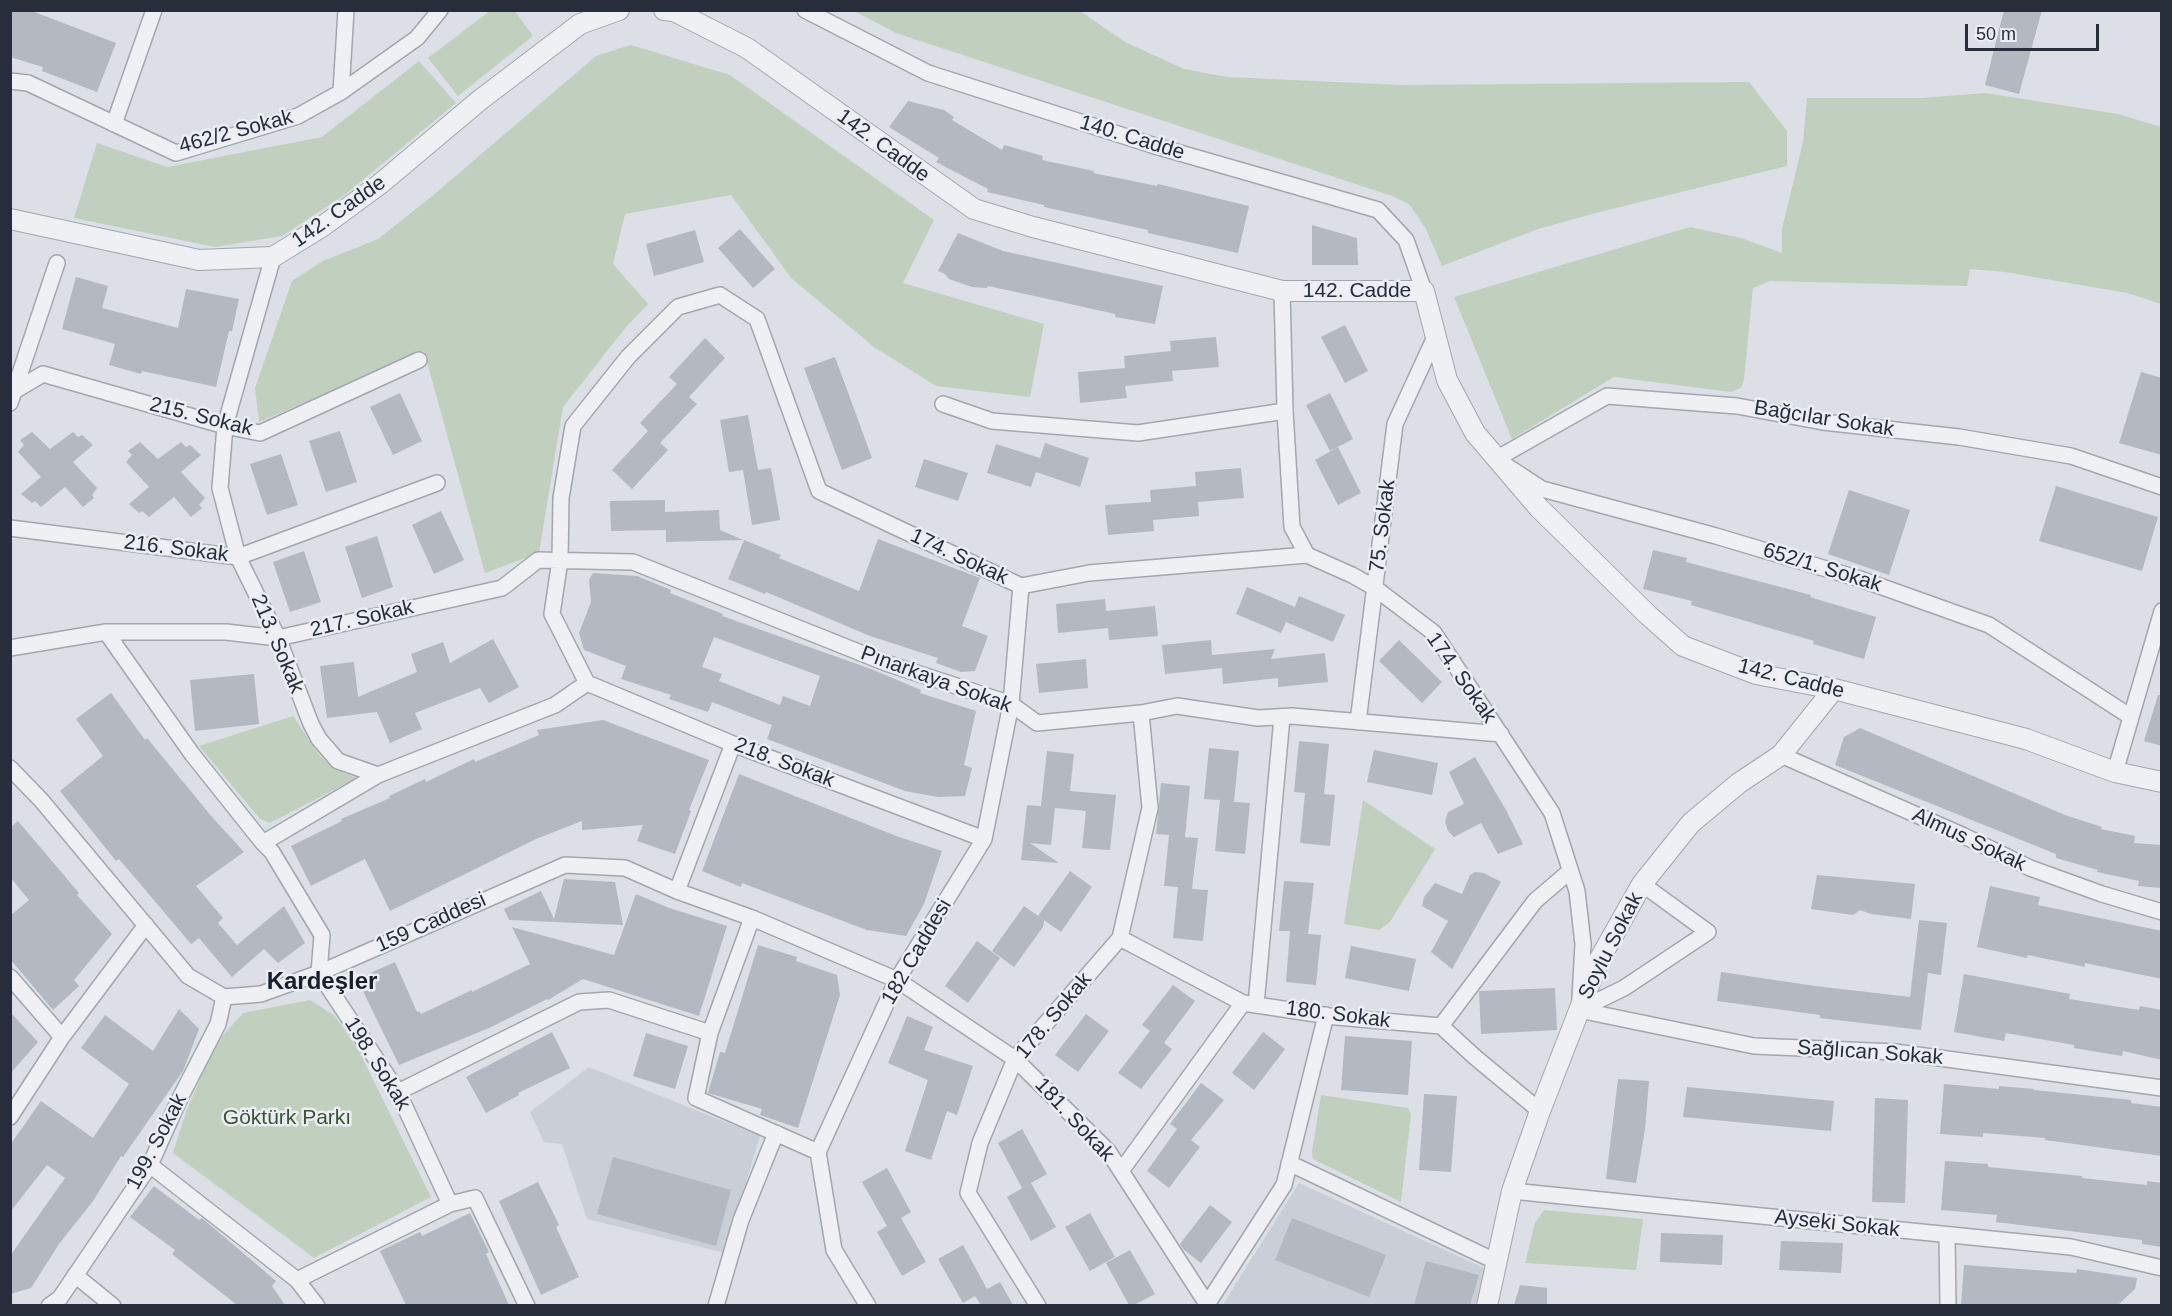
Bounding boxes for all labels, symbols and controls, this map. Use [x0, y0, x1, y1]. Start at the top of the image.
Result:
scale bar [1968, 12, 2102, 50]
text: 50 m [1976, 24, 2016, 44]
street label: 142. Cadde [832, 104, 934, 188]
street label: 462/2 Sokak [176, 105, 296, 159]
street label: 140. Cadde [1076, 110, 1188, 166]
street label: 142. Cadde [287, 171, 391, 253]
street label: 142. Cadde [1303, 278, 1411, 304]
street label: 215. Sokak [147, 392, 255, 442]
street label: Bağcılar Sokak [1752, 396, 1896, 442]
street label: 75. Sokak [1365, 478, 1401, 574]
street label: 174. Sokak [906, 523, 1012, 591]
street label: 216. Sokak [122, 530, 230, 568]
street label: 652/1. Sokak [1760, 538, 1884, 598]
street label: 213. Sokak [245, 591, 309, 697]
street label: 217. Sokak [308, 595, 416, 643]
street label: 174. Sokak [1421, 628, 1501, 728]
street label: Pınarkaya Sokak [857, 641, 1015, 719]
street label: 142. Cadde [1735, 654, 1847, 704]
street label: 218. Sokak [730, 732, 838, 794]
street label: Almus Sokak [1908, 803, 2030, 877]
street label: 159 Caddesi [372, 888, 490, 958]
street label: Soylu Sokak [1573, 888, 1649, 1004]
street label: 182 Caddesi [877, 895, 957, 1009]
district label: Kardeşler [267, 968, 377, 996]
street label: 178. Sokak [1011, 968, 1097, 1064]
street label: 180. Sokak [1284, 996, 1392, 1034]
street label: 198. Sokak [338, 1013, 416, 1115]
street label: Sağlıcan Sokak [1796, 1035, 1944, 1071]
street label: 181. Sokak [1029, 1073, 1119, 1167]
street label: 199. Sokak [121, 1090, 193, 1194]
park label: Göktürk Parkı [223, 1105, 351, 1131]
street label: Ayseki Sokak [1773, 1205, 1901, 1243]

